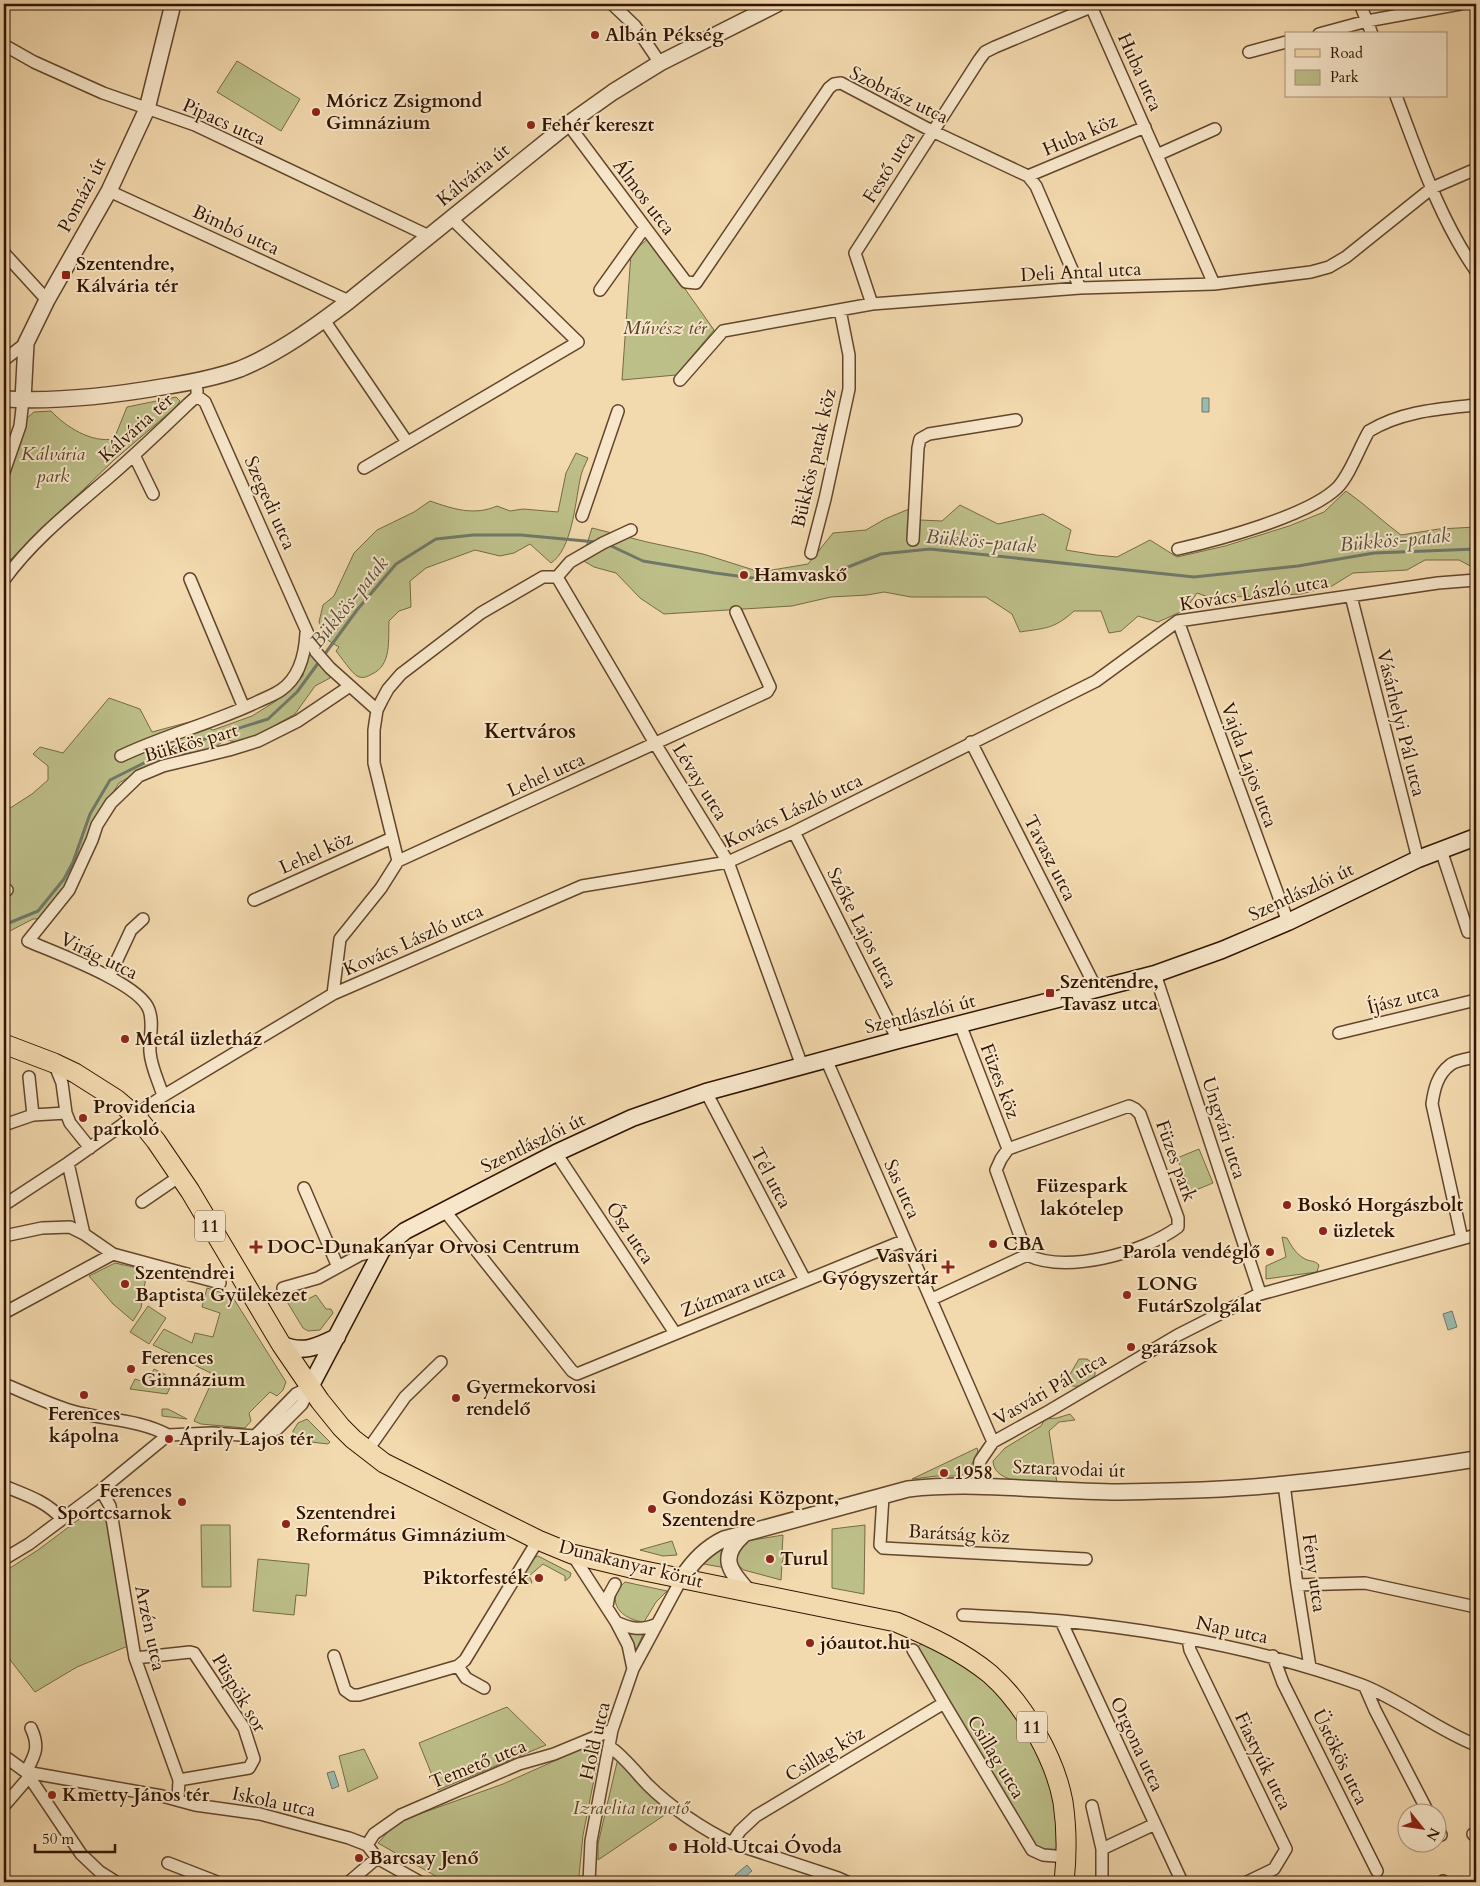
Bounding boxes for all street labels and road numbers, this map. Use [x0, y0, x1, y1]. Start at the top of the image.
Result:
street label: Huba utca [1111, 29, 1169, 115]
street label: Szobrász utca [845, 60, 953, 130]
street label: Pipacs utca [178, 92, 270, 152]
street label: Huba köz [1039, 107, 1122, 162]
street label: Festő utca [857, 126, 921, 208]
street label: Kálvária út [431, 138, 515, 212]
street label: Pomázi út [51, 153, 113, 237]
street label: Álmos utca [607, 153, 681, 241]
street label: Bimbó utca [188, 199, 284, 261]
street label: Deli Antal utca [1020, 256, 1142, 288]
street label: Bükkös patak köz [785, 385, 843, 530]
street label: Kálvária tér [93, 387, 179, 468]
street label: Szegedi utca [238, 452, 302, 554]
street label: Kovács László utca [1178, 568, 1330, 618]
street label: Vásárhelyi Pál utca [1370, 647, 1432, 799]
street label: Vajda Lajos utca [1214, 699, 1284, 831]
street label: Bükkös part [141, 717, 241, 769]
street label: Lévay utca [666, 738, 734, 826]
street label: Lehel utca [503, 746, 589, 804]
street label: Kovács László utca [719, 767, 867, 855]
street label: Tavasz utca [1017, 811, 1083, 905]
street label: Lehel köz [275, 825, 357, 881]
street label: Szentlászlói út [1244, 856, 1358, 928]
street label: Szőke Lajos utca [820, 863, 904, 993]
street label: Kovács László utca [339, 898, 487, 982]
street label: Virág utca [56, 926, 142, 986]
street label: Íjász utca [1364, 978, 1442, 1020]
street label: Szentlászlói út [862, 988, 978, 1040]
street label: Füzes köz [974, 1040, 1026, 1123]
street label: Ungvári utca [1195, 1074, 1253, 1182]
street label: Szentlászlói út [476, 1106, 590, 1180]
street label: Füzes park [1149, 1117, 1203, 1206]
street label: Tél utca [744, 1143, 798, 1213]
street label: Sas utca [877, 1155, 927, 1223]
street label: Ősz utca [600, 1197, 660, 1269]
road number: 11 [195, 1210, 225, 1242]
street label: Zúzmara utca [677, 1258, 789, 1324]
street label: Vasvári Pál utca [989, 1346, 1111, 1432]
street label: Sztaravodai út [1012, 1454, 1126, 1484]
street label: Barátság köz [908, 1518, 1011, 1550]
street label: Fény utca [1296, 1532, 1332, 1614]
street label: Dunakanyar körút [556, 1533, 706, 1595]
street label: Arzén utca [128, 1583, 172, 1673]
street label: Nap utca [1194, 1610, 1270, 1650]
street label: Püspök sor [205, 1649, 273, 1737]
street label: Orgona utca [1104, 1692, 1170, 1796]
street label: Hold utca [573, 1699, 617, 1783]
street label: Üstökös utca [1306, 1705, 1374, 1809]
street label: Fiastyúk utca [1228, 1708, 1298, 1814]
street label: Csillag utca [961, 1710, 1031, 1804]
road number: 11 [1017, 1711, 1047, 1742]
street label: Csillag köz [780, 1720, 870, 1788]
street label: Temető utca [426, 1733, 530, 1795]
street label: Iskola utca [230, 1780, 318, 1824]

